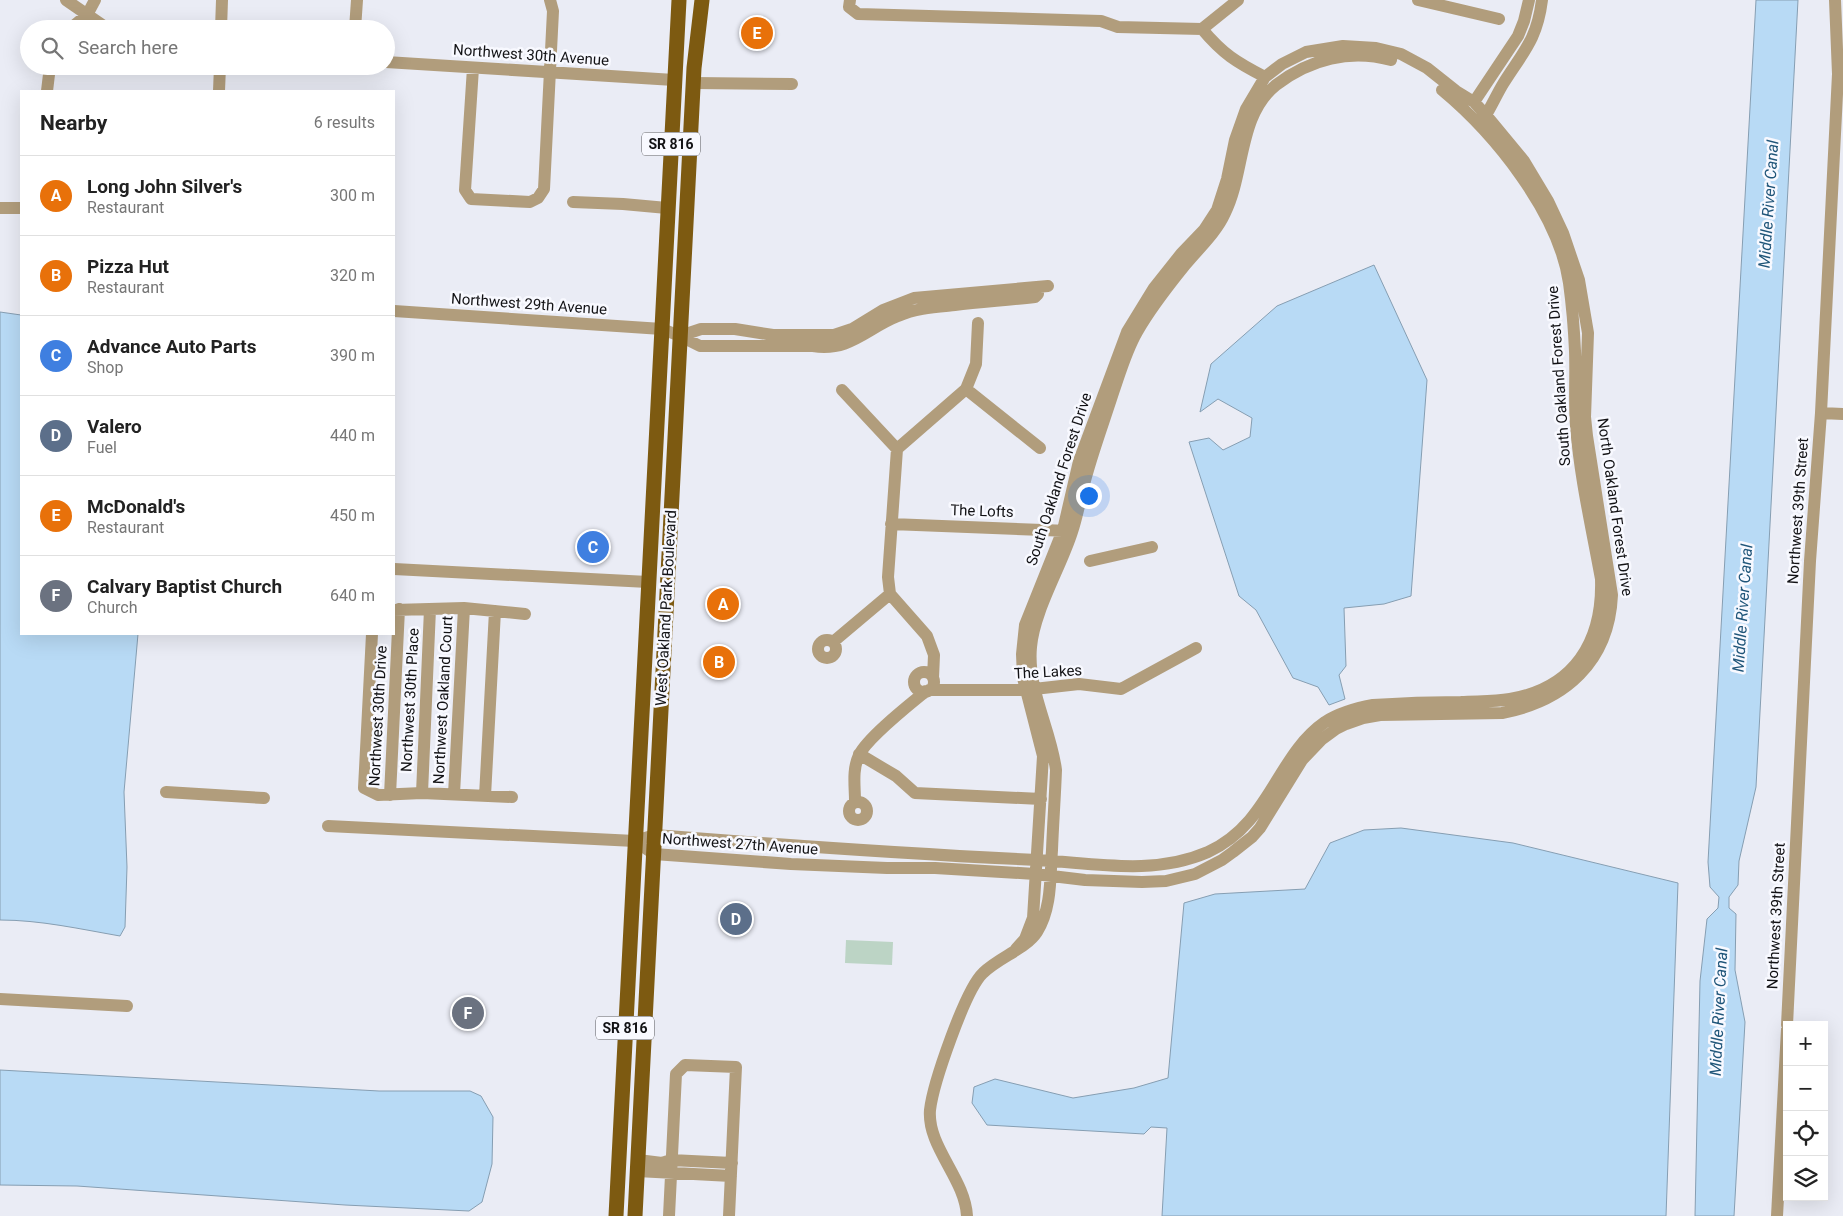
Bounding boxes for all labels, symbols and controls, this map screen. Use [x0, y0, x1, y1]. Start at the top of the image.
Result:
pin: E [741, 14, 773, 52]
search box [20, 20, 395, 75]
icon: search [38, 34, 66, 62]
text: Search here [78, 36, 178, 59]
street label: Northwest 30th Avenue [452, 41, 610, 69]
text: Nearby [40, 111, 107, 135]
text: 6 results [314, 113, 375, 132]
road number: SR 816 [642, 132, 700, 156]
water label: Middle River Canal [1755, 139, 1782, 269]
text: Long John Silver's [87, 175, 242, 198]
text: A [51, 186, 61, 205]
text: 300 m [330, 186, 375, 205]
text: Restaurant [87, 198, 164, 217]
text: Pizza Hut [87, 255, 169, 278]
text: B [51, 266, 61, 285]
text: 320 m [330, 266, 375, 285]
text: Restaurant [87, 278, 164, 297]
street label: South Oakland Forest Drive [1544, 285, 1574, 467]
street label: Northwest 29th Avenue [450, 290, 608, 318]
text: Advance Auto Parts [87, 335, 257, 358]
text: C [51, 346, 61, 365]
text: 390 m [330, 346, 375, 365]
text: Shop [87, 358, 123, 377]
street label: South Oakland Forest Drive [1023, 390, 1095, 568]
text: Valero [87, 415, 142, 438]
street label: North Oakland Forest Drive [1594, 417, 1636, 597]
text: D [51, 426, 61, 445]
text: 440 m [330, 426, 375, 445]
street label: Northwest 39th Street [1784, 437, 1812, 585]
text: Fuel [87, 438, 117, 457]
your location [1076, 483, 1102, 509]
text: McDonald's [87, 495, 185, 518]
street label: The Lofts [950, 501, 1014, 521]
text: E [52, 506, 61, 525]
text: 450 m [330, 506, 375, 525]
street label: West Oakland Park Boulevard [652, 510, 680, 706]
text: Restaurant [87, 518, 164, 537]
pin: C [577, 528, 609, 566]
water label: Middle River Canal [1729, 543, 1756, 673]
text: Calvary Baptist Church [87, 575, 282, 598]
pin: A [707, 585, 739, 623]
text: F [52, 586, 60, 605]
text: 640 m [330, 586, 375, 605]
text: Church [87, 598, 138, 617]
street label: Northwest Oakland Court [430, 615, 456, 785]
street label: Northwest 30th Place [397, 627, 423, 773]
pin: B [703, 643, 735, 681]
street label: Northwest 30th Drive [365, 645, 391, 787]
street label: The Lakes [1013, 661, 1083, 683]
street label: Northwest 27th Avenue [661, 830, 819, 858]
street label: Northwest 39th Street [1763, 842, 1789, 990]
pin: D [720, 900, 752, 938]
water label: Middle River Canal [1706, 947, 1731, 1077]
pin: F [452, 994, 484, 1032]
road number: SR 816 [596, 1016, 654, 1040]
map controls [1783, 1021, 1828, 1201]
button: + [1783, 1021, 1828, 1066]
button: − [1783, 1066, 1828, 1111]
button: locate [1783, 1111, 1828, 1156]
button: layers [1783, 1156, 1828, 1201]

